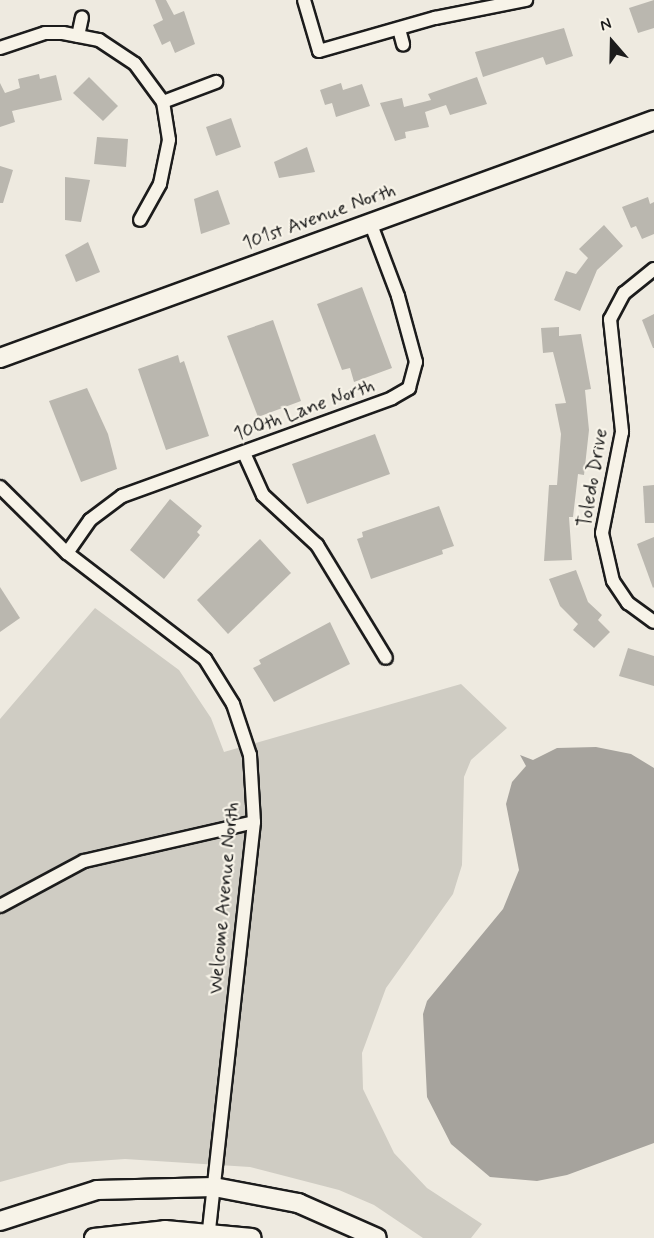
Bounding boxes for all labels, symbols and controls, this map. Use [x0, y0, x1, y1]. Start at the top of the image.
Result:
north arrow [582, 12, 642, 72]
text: N [597, 13, 614, 36]
street label: 101st Avenue North [239, 178, 399, 256]
street label: 100th Lane North [230, 373, 378, 447]
street label: Toledo Drive [572, 427, 614, 529]
street label: Welcome Avenue North [204, 801, 244, 995]

